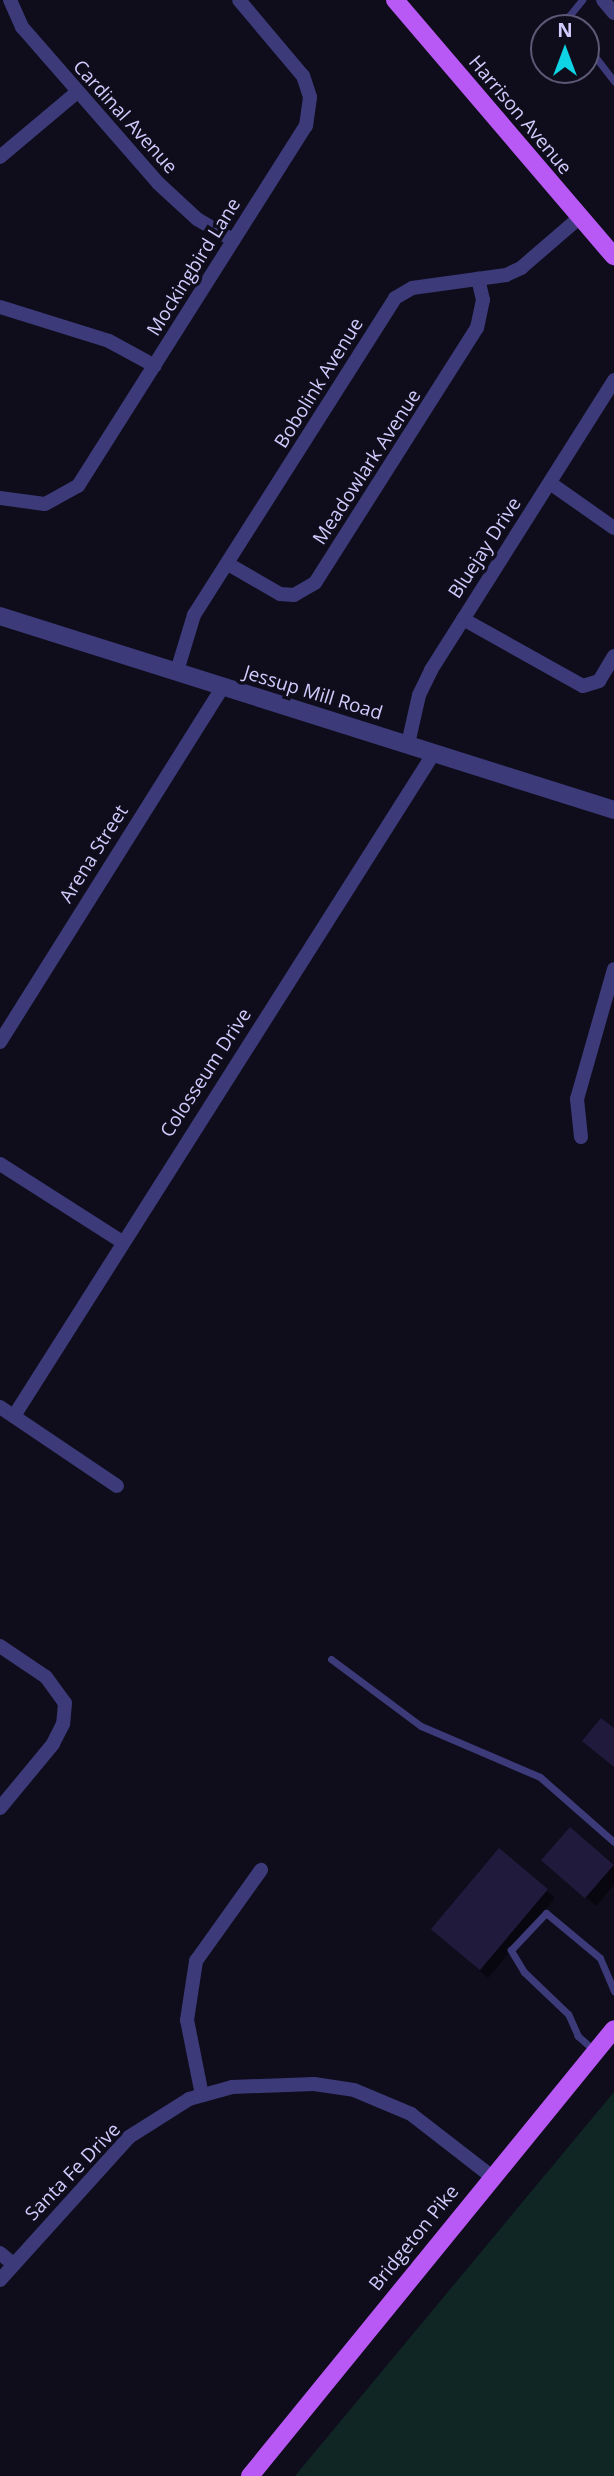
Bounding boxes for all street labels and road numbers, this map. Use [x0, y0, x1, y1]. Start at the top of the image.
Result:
street label: Harrison Avenue [464, 51, 576, 179]
street label: Cardinal Avenue [68, 56, 182, 178]
street label: Mockingbird Lane [142, 194, 246, 340]
street label: Bobolink Avenue [270, 314, 368, 452]
street label: Meadowlark Avenue [308, 385, 426, 549]
street label: Bluejay Drive [444, 493, 526, 603]
street label: Jessup Mill Road [241, 661, 385, 725]
street label: Arena Street [55, 801, 133, 907]
street label: Colosseum Drive [156, 1004, 256, 1142]
street label: Santa Fe Drive [21, 2118, 125, 2226]
street label: Bridgeton Pike [365, 2181, 463, 2295]

